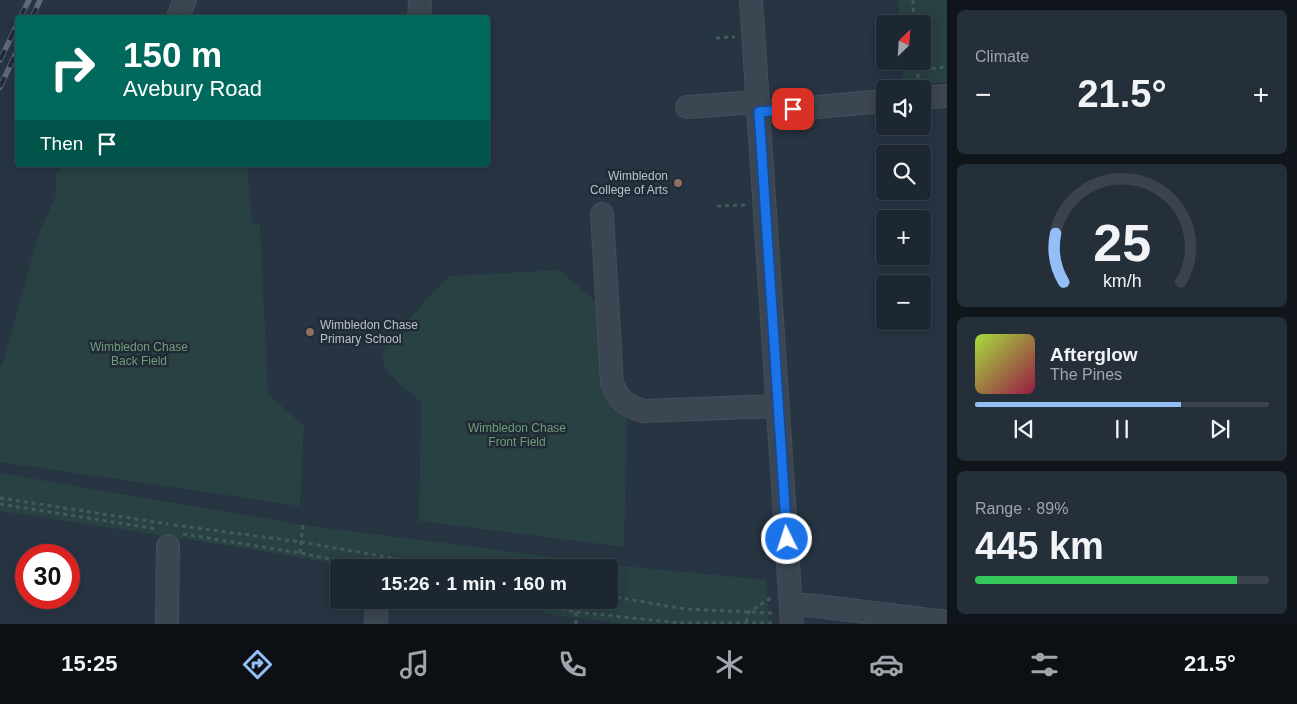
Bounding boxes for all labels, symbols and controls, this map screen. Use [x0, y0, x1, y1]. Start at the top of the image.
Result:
north arrow [876, 15, 931, 70]
map controls [876, 15, 931, 330]
icon: right [40, 35, 105, 100]
text: 150 m [123, 35, 222, 74]
text: Climate [975, 48, 1029, 65]
text: 21.5° [1077, 73, 1167, 115]
text: Avebury Road [123, 76, 262, 101]
text: − [975, 79, 991, 110]
text: + [1253, 79, 1269, 110]
button: sound [876, 80, 931, 135]
pin [772, 88, 814, 130]
icon: arrive [779, 95, 807, 123]
icon: arrive [93, 130, 121, 158]
text: Then [40, 133, 83, 154]
button: search [876, 145, 931, 200]
place label: Wimbledon College of Arts [590, 169, 668, 197]
marker: Wimbledon College of Arts [672, 177, 684, 189]
button: + [876, 210, 931, 265]
text: 25 [1093, 214, 1151, 272]
text: km/h [1103, 271, 1141, 291]
button: − [876, 275, 931, 330]
place label: Wimbledon Chase Primary School [320, 318, 418, 346]
marker: Wimbledon Chase Primary School [304, 326, 316, 338]
park label: Wimbledon Chase Back Field [90, 340, 188, 368]
text: Afterglow [1050, 344, 1138, 365]
text: The Pines [1050, 366, 1122, 383]
icon: previous [1010, 415, 1038, 443]
icon: pause [1108, 415, 1136, 443]
icon: next [1206, 415, 1234, 443]
park label: Wimbledon Chase Front Field [468, 421, 566, 449]
text: Range · 89% [975, 500, 1068, 517]
position arrow [760, 512, 812, 564]
text: 445 km [975, 525, 1104, 567]
speed limit sign: 30 [15, 544, 80, 609]
text: 15:26 · 1 min · 160 m [381, 573, 567, 594]
icon: directions [240, 647, 275, 682]
icon: music [397, 647, 432, 682]
icon: phone [555, 647, 590, 682]
icon: climate [712, 647, 747, 682]
icon: car [869, 647, 904, 682]
icon: filters [1027, 647, 1062, 682]
text: 15:25 [61, 651, 117, 676]
text: 21.5° [1184, 651, 1236, 676]

